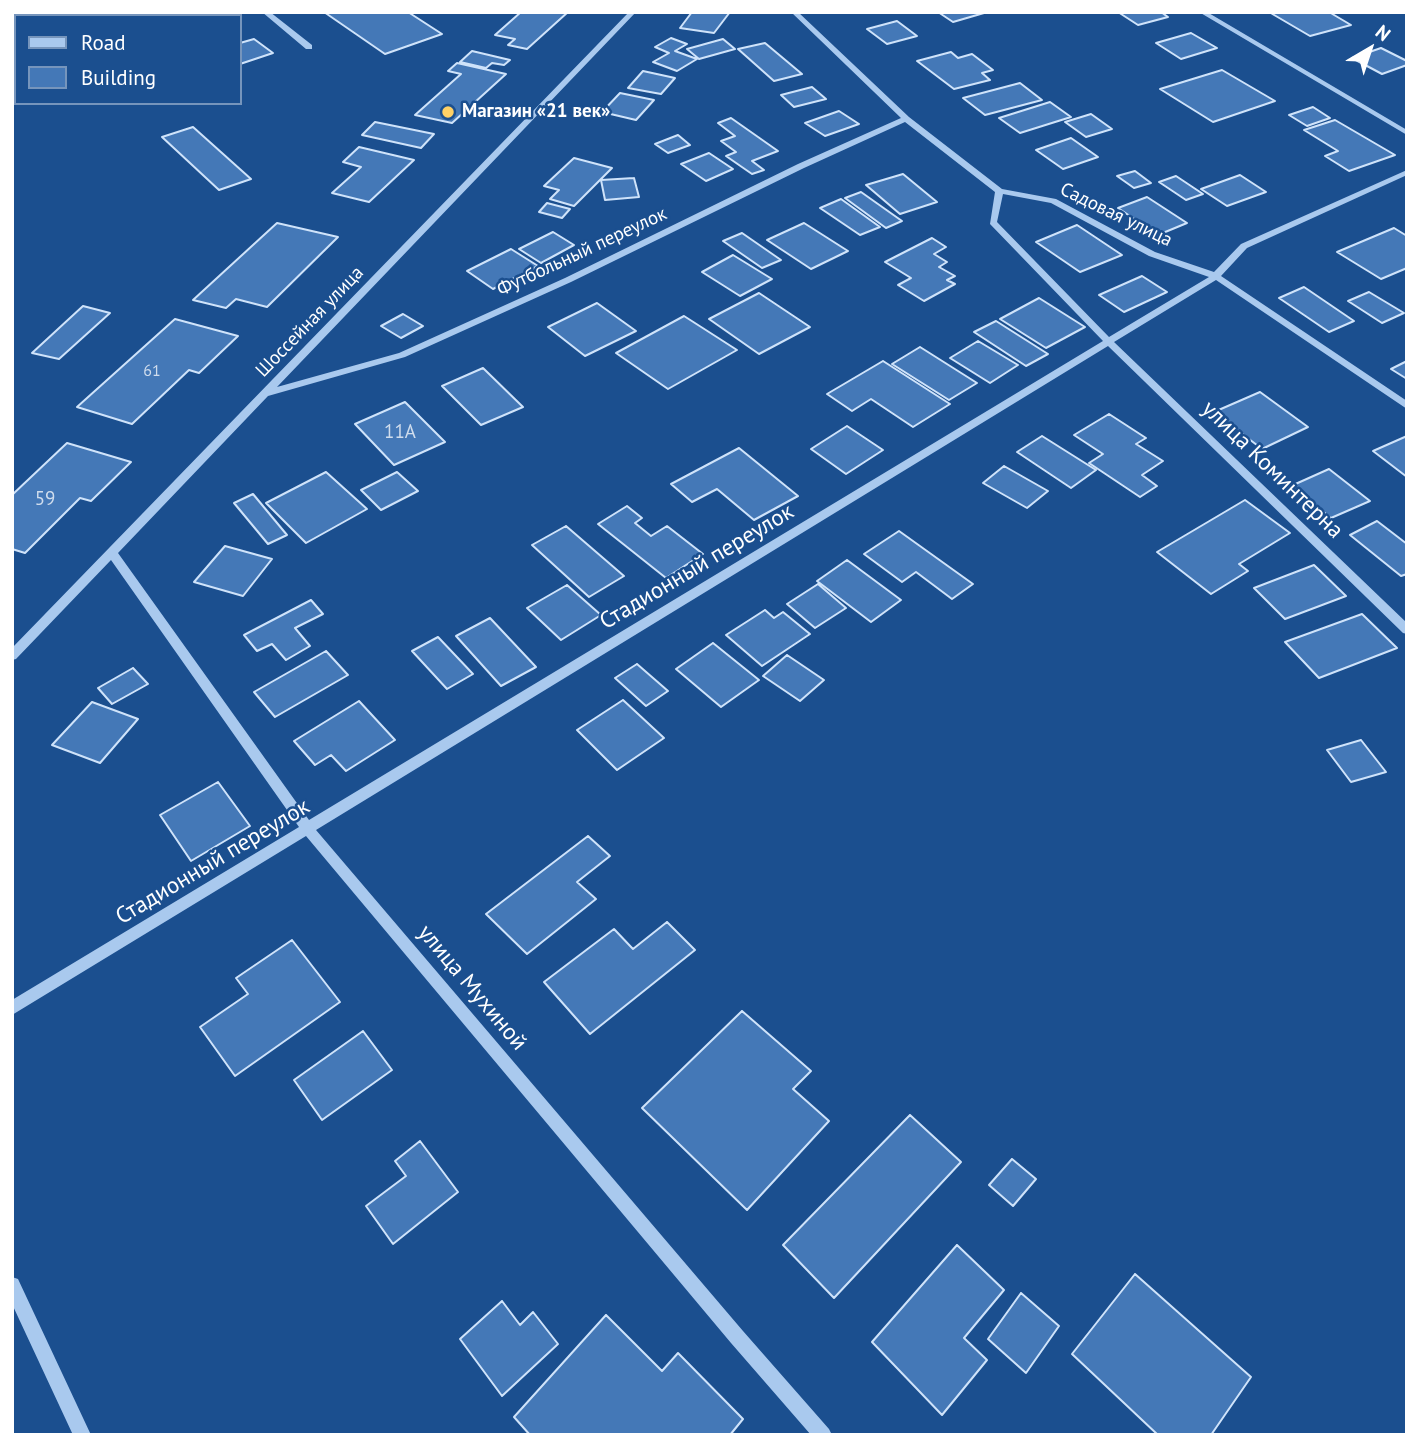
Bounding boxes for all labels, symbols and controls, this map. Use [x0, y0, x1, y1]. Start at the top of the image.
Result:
legend [14, 14, 242, 105]
north arrow [1335, 14, 1405, 84]
text: N [1371, 19, 1396, 46]
text: Road [81, 29, 125, 56]
text: Building [81, 64, 156, 91]
place label: Магазин «21 век» [462, 101, 610, 123]
marker: Магазин «21 век» [440, 104, 456, 120]
street label: Садовая улица [1056, 178, 1176, 252]
street label: Футбольный переулок [494, 203, 670, 301]
street label: Шоссейная улица [251, 262, 369, 382]
house number: 61 [143, 361, 161, 381]
street label: улица Коминтерна [1195, 395, 1349, 545]
house number: 11А [384, 422, 416, 444]
house number: 59 [35, 489, 55, 511]
street label: Стадионный переулок [595, 498, 799, 636]
street label: Стадионный переулок [111, 793, 315, 931]
street label: улица Мухиной [412, 920, 532, 1056]

